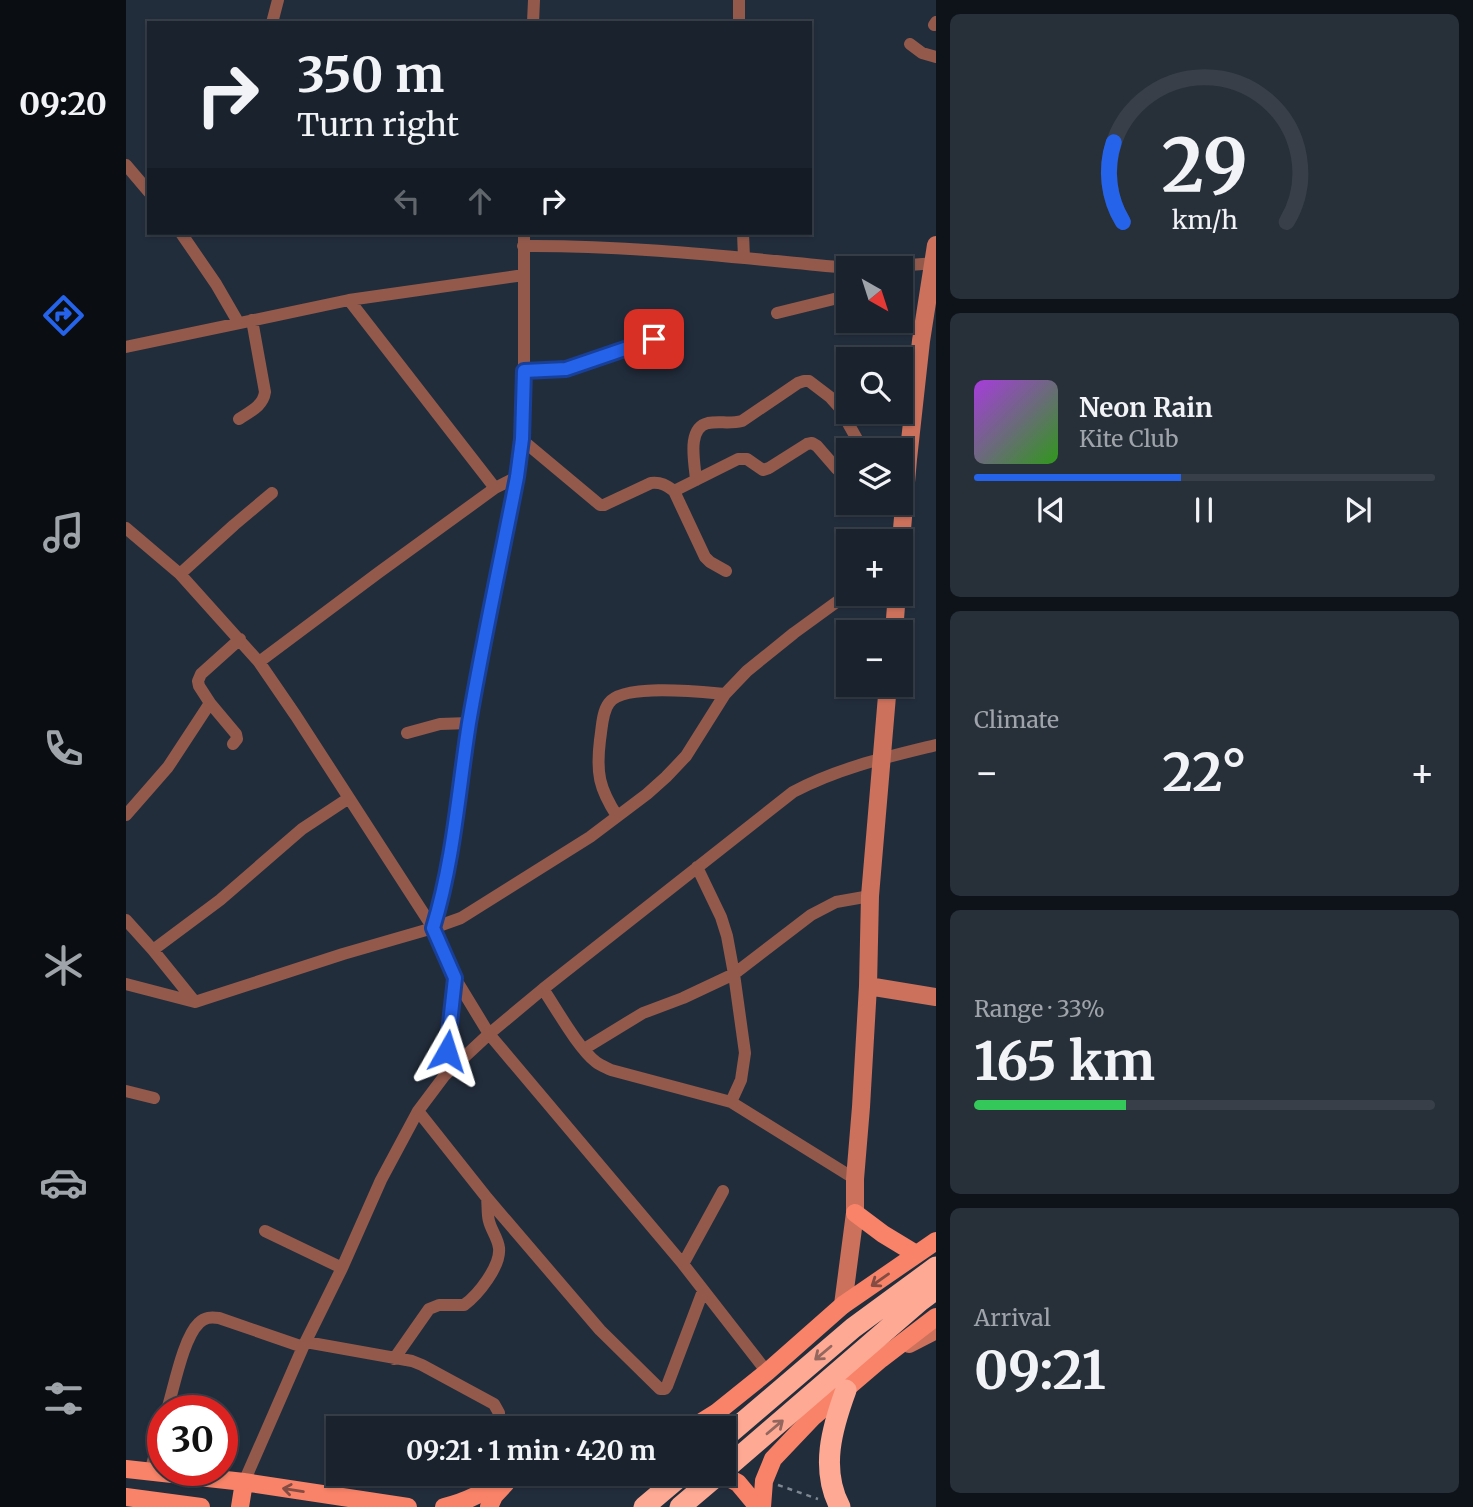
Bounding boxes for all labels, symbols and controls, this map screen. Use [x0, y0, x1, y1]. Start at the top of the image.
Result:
text: 350 m [297, 44, 444, 105]
icon: right [182, 49, 273, 140]
text: 09:20 [19, 84, 107, 124]
text: Turn right [297, 105, 459, 145]
text: 29 [1161, 121, 1248, 213]
icon: left [388, 182, 426, 220]
icon: ahead [461, 182, 499, 220]
icon: right [534, 182, 572, 220]
text: km/h [1171, 204, 1238, 236]
north arrow [836, 256, 914, 332]
map controls [836, 256, 913, 697]
icon: directions [39, 291, 88, 340]
pin [624, 309, 684, 369]
icon: arrive [635, 320, 673, 358]
button: search [836, 347, 913, 424]
text: Neon Rain [1079, 391, 1213, 424]
text: Kite Club [1079, 424, 1178, 453]
button: layers [836, 438, 913, 515]
icon: previous [1032, 491, 1070, 529]
icon: pause [1185, 491, 1223, 529]
icon: next [1339, 491, 1377, 529]
icon: music [39, 508, 88, 557]
button: + [836, 529, 913, 606]
button: − [836, 620, 913, 697]
text: Climate [974, 705, 1059, 734]
icon: phone [39, 724, 88, 773]
text: 22° [1162, 740, 1247, 805]
text: − [974, 749, 999, 796]
text: + [1410, 749, 1435, 796]
icon: climate [39, 941, 88, 990]
text: Range · 33% [974, 994, 1105, 1023]
position arrow [410, 1014, 484, 1088]
text: 165 km [974, 1029, 1155, 1094]
icon: car [39, 1158, 88, 1207]
one-way arrow [870, 1273, 890, 1287]
text: Arrival [974, 1303, 1051, 1332]
text: 09:21 [974, 1338, 1106, 1403]
one-way arrow [815, 1345, 833, 1361]
icon: filters [39, 1374, 88, 1423]
speed limit sign: 30 [147, 1395, 238, 1486]
one-way arrow [766, 1419, 784, 1435]
text: 09:21 · 1 min · 420 m [406, 1434, 656, 1467]
one-way arrow [282, 1483, 304, 1496]

